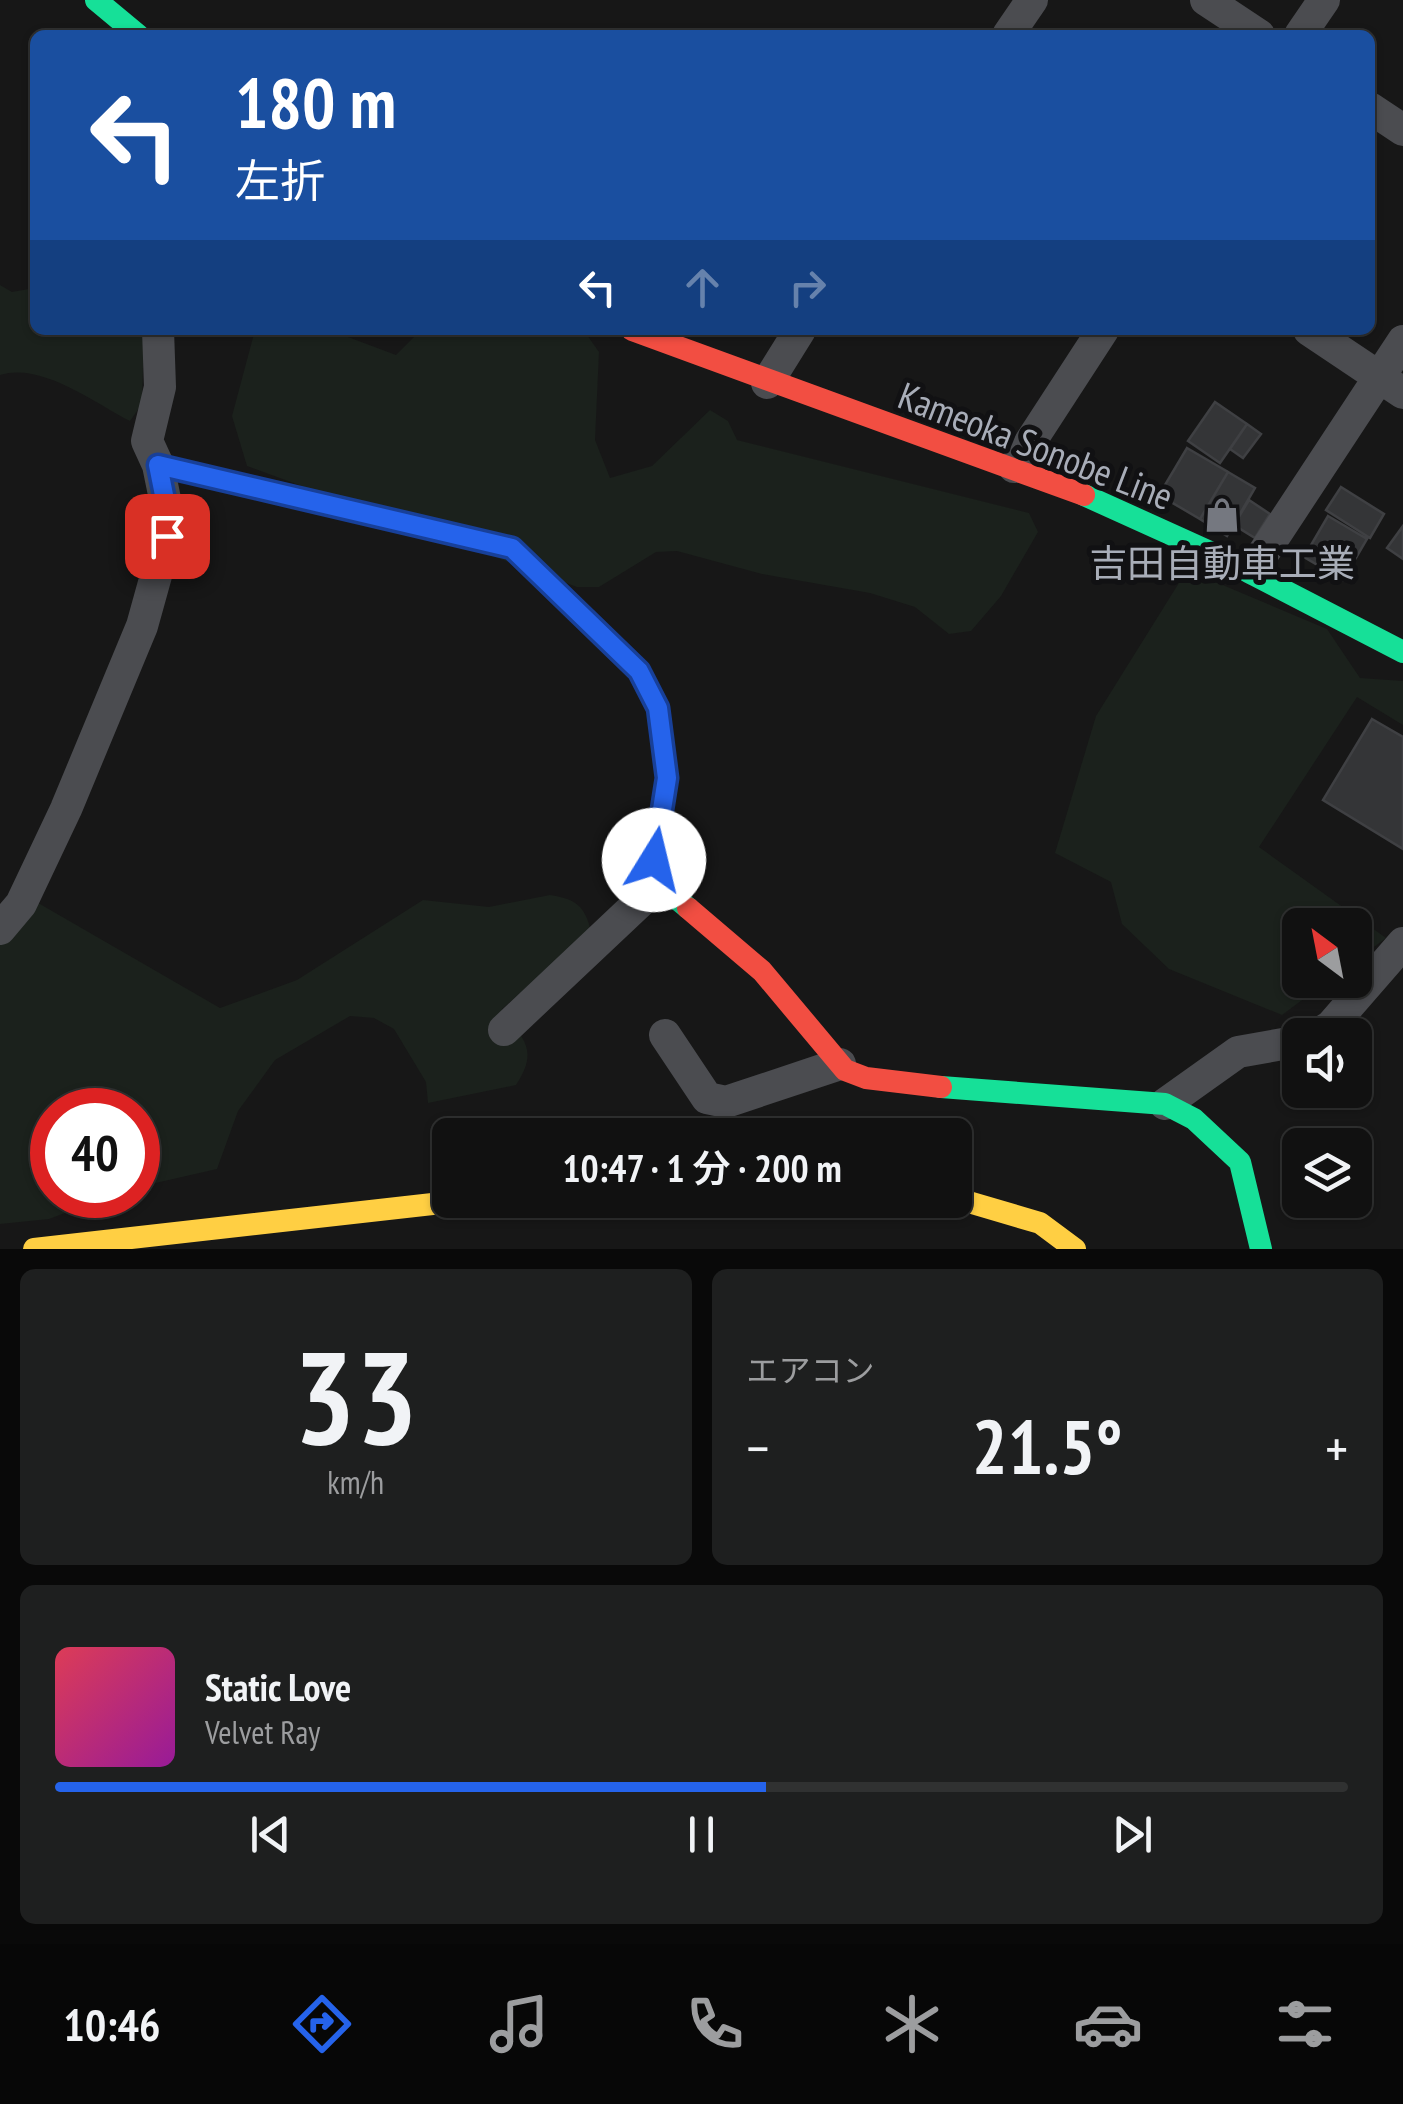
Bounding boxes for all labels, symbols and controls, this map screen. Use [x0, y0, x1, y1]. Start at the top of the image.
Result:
text: 180 m [235, 57, 396, 147]
icon: left [70, 70, 200, 200]
text: 左折 [235, 151, 325, 209]
icon: left [570, 260, 625, 315]
icon: ahead [675, 260, 730, 315]
icon: right [780, 260, 835, 315]
street label: Kameoka Sonobe Line [892, 370, 1180, 520]
pin [125, 494, 210, 579]
shop icon: 吉田自動車工業 [1203, 496, 1241, 534]
icon: arrive [140, 509, 195, 564]
place label: 吉田自動車工業 [1089, 538, 1355, 587]
position arrow [602, 808, 706, 912]
north arrow [1282, 908, 1372, 998]
map controls [1282, 908, 1372, 1218]
button: sound [1282, 1018, 1372, 1108]
speed limit sign: 40 [30, 1088, 160, 1218]
button: layers [1282, 1128, 1372, 1218]
text: 10:47 · 1 分 · 200 m [562, 1143, 842, 1192]
text: 33 [294, 1312, 418, 1480]
text: エアコン [747, 1349, 875, 1391]
text: 21.5° [972, 1398, 1123, 1495]
text: − [747, 1412, 769, 1483]
text: + [1325, 1412, 1348, 1483]
text: km/h [327, 1461, 384, 1503]
text: Static Love [205, 1662, 351, 1711]
text: Velvet Ray [205, 1711, 320, 1753]
icon: previous [243, 1807, 298, 1862]
icon: pause [674, 1807, 729, 1862]
icon: next [1105, 1807, 1160, 1862]
icon: directions [287, 1989, 357, 2059]
icon: music [484, 1989, 554, 2059]
icon: phone [680, 1989, 750, 2059]
icon: climate [877, 1989, 947, 2059]
icon: car [1073, 1989, 1143, 2059]
icon: filters [1270, 1989, 1340, 2059]
text: 10:46 [63, 1995, 161, 2053]

